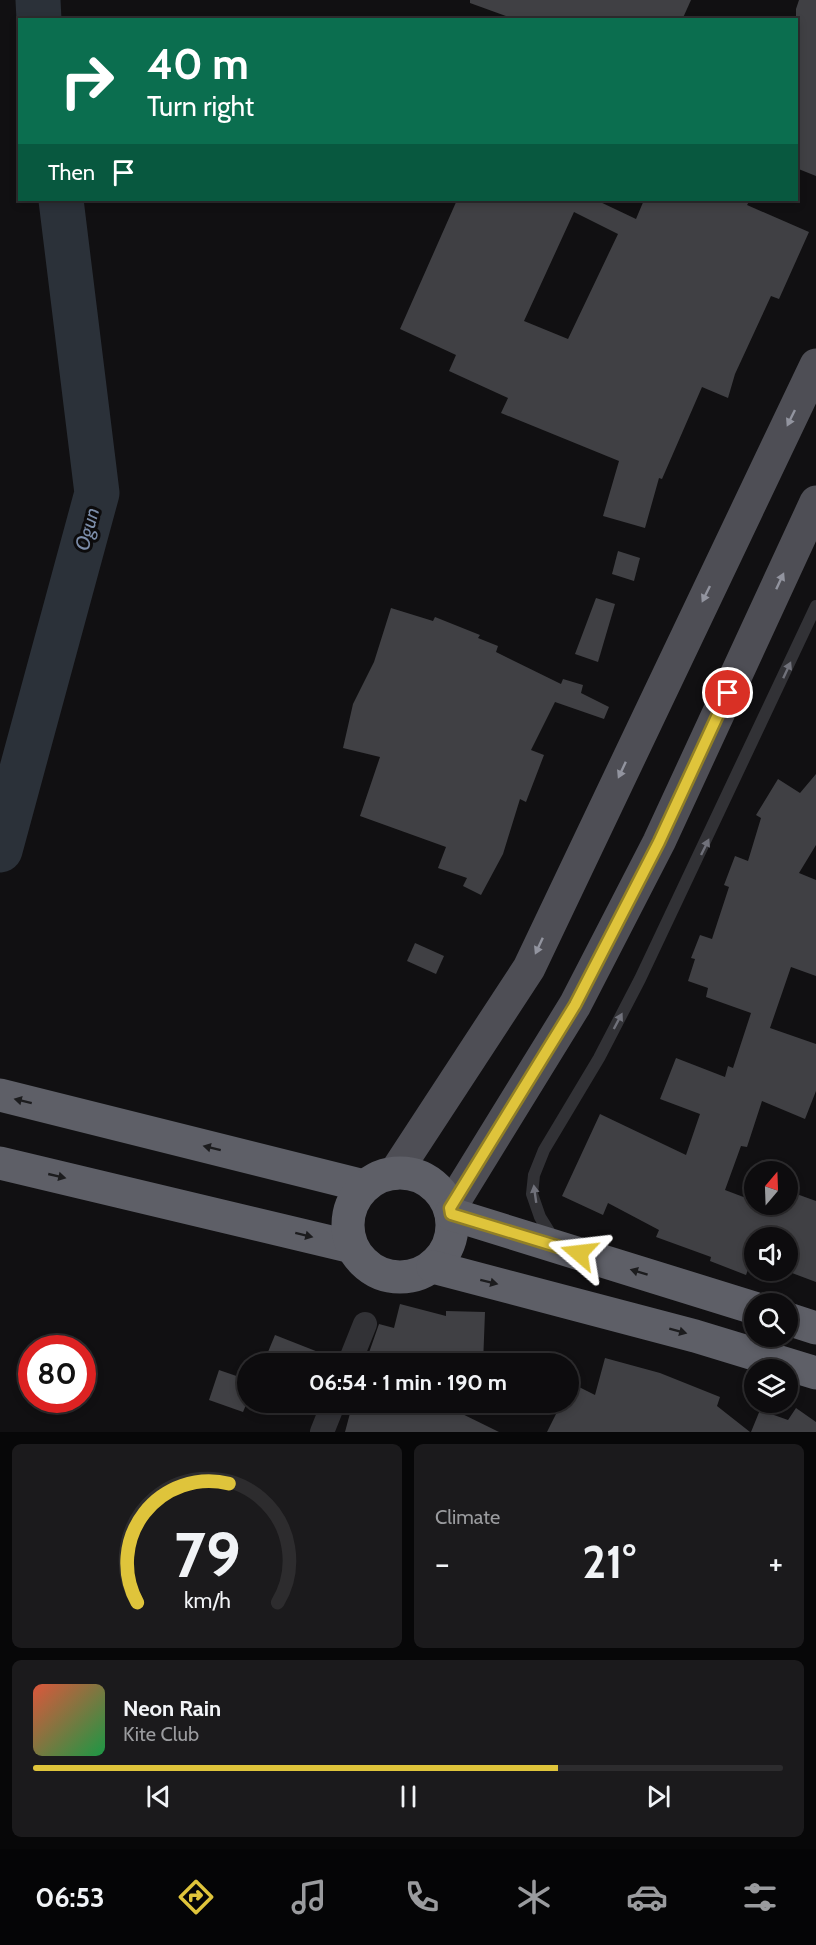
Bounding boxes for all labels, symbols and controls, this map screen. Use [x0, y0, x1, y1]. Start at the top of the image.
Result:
text: 40 m [147, 38, 249, 90]
icon: right [48, 42, 126, 120]
text: Turn right [147, 90, 254, 123]
icon: arrive [107, 156, 140, 189]
text: Then [48, 159, 95, 186]
one-way arrow [786, 410, 795, 427]
water label: Ogun [70, 505, 104, 553]
one-way arrow [775, 572, 784, 589]
one-way arrow [702, 585, 712, 603]
one-way arrow [782, 661, 791, 678]
pin [702, 667, 753, 718]
icon: arrive [711, 676, 744, 709]
one-way arrow [617, 761, 626, 778]
one-way arrow [700, 838, 709, 855]
one-way arrow [535, 938, 544, 955]
one-way arrow [613, 1013, 623, 1030]
one-way arrow [14, 1095, 32, 1105]
one-way arrow [203, 1142, 221, 1152]
north arrow [744, 1161, 798, 1215]
map controls [744, 1161, 798, 1413]
one-way arrow [48, 1172, 66, 1182]
one-way arrow [530, 1184, 539, 1203]
position arrow [547, 1221, 611, 1285]
button: sound [744, 1227, 798, 1281]
one-way arrow [294, 1230, 313, 1240]
one-way arrow [629, 1267, 647, 1276]
one-way arrow [480, 1277, 499, 1287]
button: search [744, 1293, 798, 1347]
one-way arrow [669, 1327, 687, 1337]
speed limit sign: 80 [18, 1335, 96, 1413]
button: layers [744, 1359, 798, 1413]
text: 06:54 · 1 min · 190 m [309, 1369, 507, 1396]
text: Climate [435, 1505, 500, 1529]
text: 79 [174, 1517, 240, 1593]
text: 21° [582, 1535, 636, 1589]
text: − [435, 1543, 450, 1583]
text: + [768, 1543, 783, 1583]
text: km/h [184, 1587, 230, 1613]
text: Neon Rain [123, 1695, 221, 1722]
text: Kite Club [123, 1722, 199, 1746]
icon: previous [142, 1780, 175, 1813]
icon: pause [392, 1780, 425, 1813]
icon: next [642, 1780, 675, 1813]
icon: directions [175, 1876, 217, 1918]
icon: music [288, 1876, 330, 1918]
icon: phone [401, 1876, 443, 1918]
icon: climate [513, 1876, 555, 1918]
icon: car [626, 1876, 668, 1918]
icon: filters [739, 1876, 781, 1918]
text: 06:53 [35, 1881, 105, 1914]

